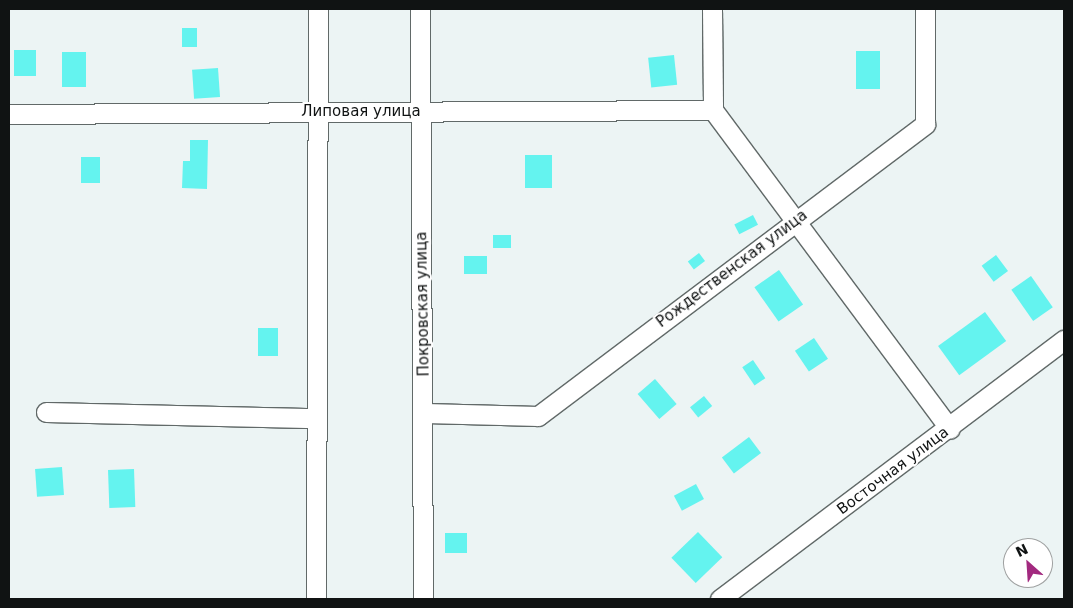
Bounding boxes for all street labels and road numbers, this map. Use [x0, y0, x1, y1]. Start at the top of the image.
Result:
street label: Липовая улица [301, 103, 421, 121]
street label: Рождественская улица [653, 206, 811, 332]
street label: Покровская улица [413, 231, 433, 377]
street label: Восточная улица [834, 423, 952, 519]

